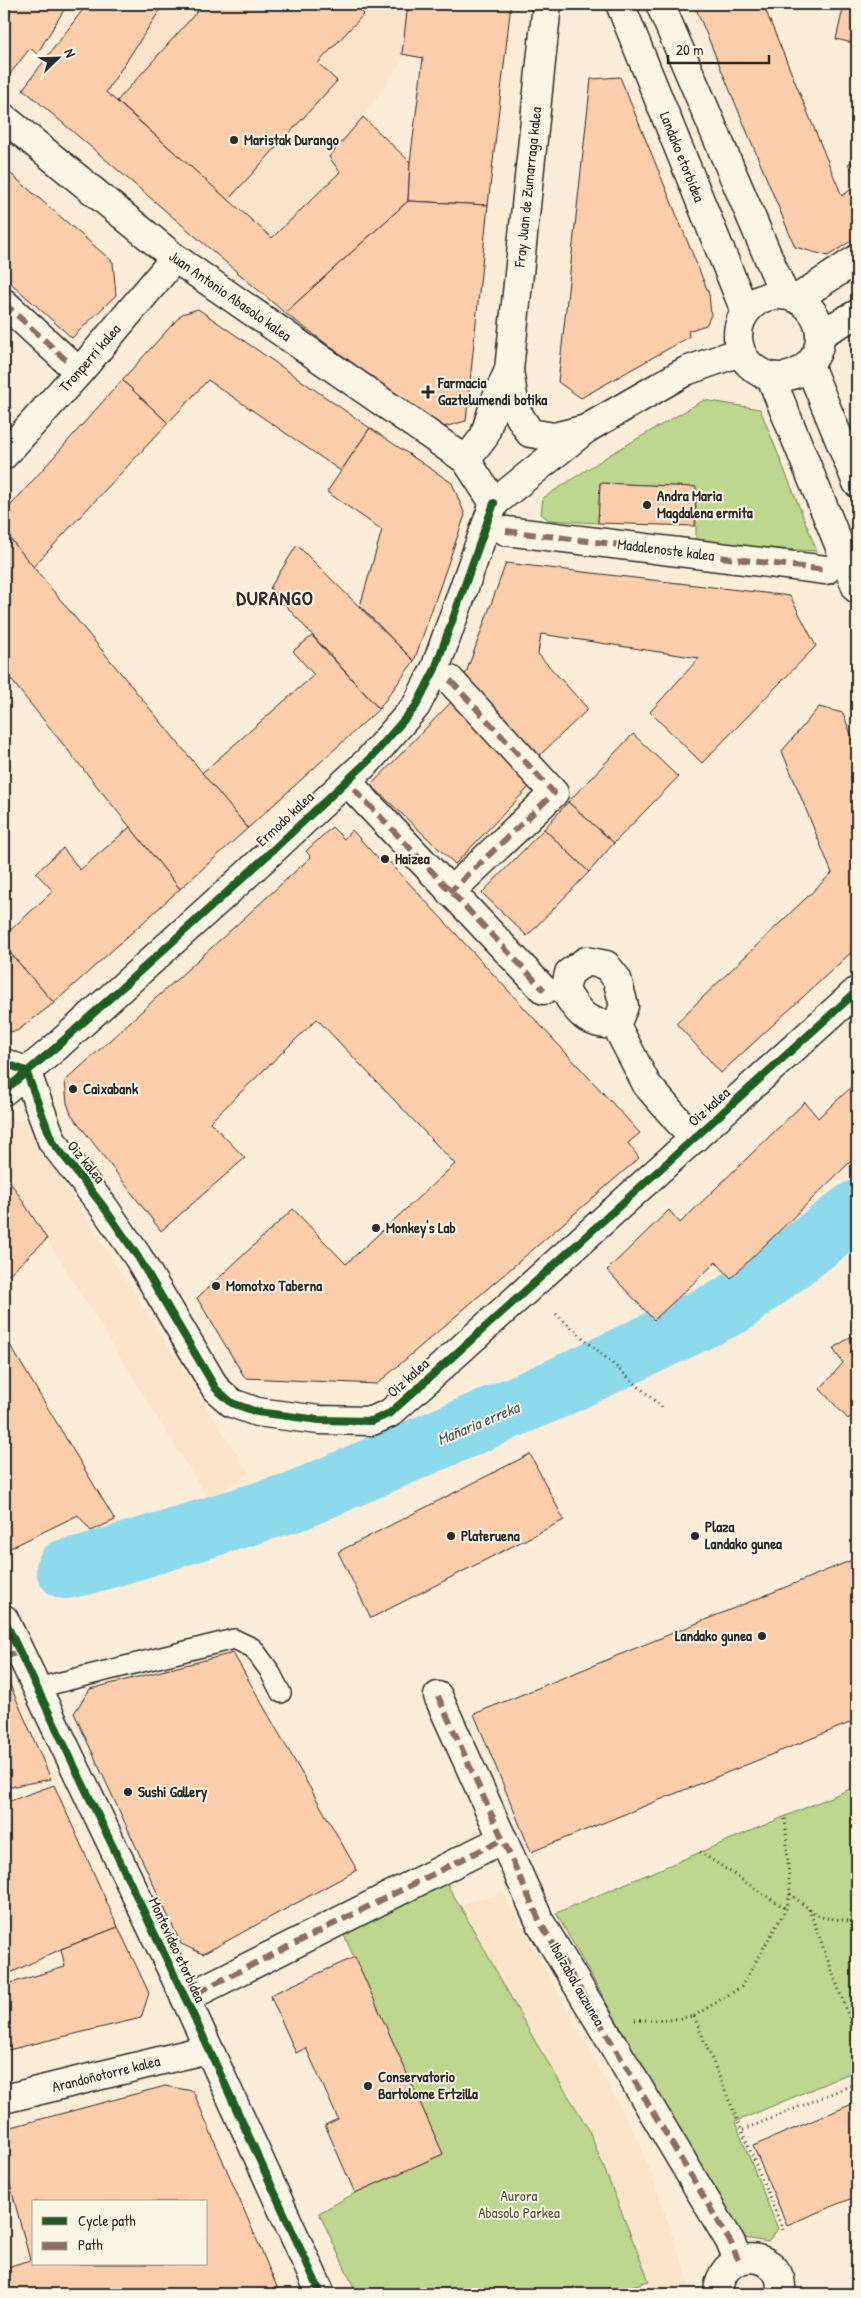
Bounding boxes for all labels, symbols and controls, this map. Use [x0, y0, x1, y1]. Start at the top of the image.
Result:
north arrow [32, 32, 82, 82]
scale bar [668, 32, 770, 64]
text: 20 m [676, 39, 703, 60]
text: N [60, 46, 81, 60]
street label: Fray Juan de Zumarraga kalea [509, 106, 546, 269]
street label: Landako etorbidea [655, 108, 710, 205]
place label: Maristak Durango [244, 129, 339, 151]
marker: Maristak Durango [228, 134, 240, 146]
street label: Juan Antonio Abasolo kalea [165, 245, 296, 346]
street label: Tronperri kalea [54, 319, 125, 396]
place label: Farmacia Gaztelumendi botika [437, 372, 547, 410]
marker: Farmacia Gaztelumendi botika [422, 386, 434, 398]
place label: Andra Maria Magdalena ermita [657, 485, 753, 524]
marker: Andra Maria Magdalena ermita [641, 499, 653, 511]
street label: Madalenoste kalea [616, 533, 716, 566]
district label: DURANGO [236, 584, 314, 611]
street label: Ermodo kalea [251, 786, 318, 851]
place label: Haizea [395, 848, 430, 869]
marker: Haizea [379, 853, 391, 865]
place label: Caixabank [83, 1078, 139, 1099]
street label: Oiz kalea [683, 1082, 734, 1131]
marker: Caixabank [67, 1083, 79, 1095]
street label: Oiz kalea [63, 1136, 110, 1188]
place label: Monkey's Lab [386, 1217, 456, 1239]
marker: Monkey's Lab [370, 1222, 382, 1234]
place label: Momotxo Taberna [226, 1275, 322, 1296]
marker: Momotxo Taberna [210, 1280, 222, 1292]
street label: Oiz kalea [382, 1353, 433, 1402]
water label: Mañaria erreka [434, 1395, 524, 1450]
place label: Plaza Landako gunea [705, 1516, 782, 1555]
place label: Plateruena [461, 1525, 520, 1546]
marker: Plateruena [445, 1530, 457, 1542]
marker: Plaza Landako gunea [689, 1530, 701, 1542]
place label: Landako gunea [675, 1625, 752, 1647]
marker: Landako gunea [756, 1630, 768, 1642]
place label: Sushi Gallery [138, 1781, 208, 1803]
marker: Sushi Gallery [122, 1786, 134, 1798]
street label: Montevideo etorbidea [144, 1894, 211, 2006]
street label: Ibaizabal auzunea [545, 1938, 610, 2030]
street label: Arandoñotorre kalea [50, 2050, 162, 2097]
place label: Conservatorio Bartolome Ertzilla [378, 2066, 478, 2104]
marker: Conservatorio Bartolome Ertzilla [362, 2080, 374, 2092]
park label: Aurora Abasolo Parkea [478, 2185, 560, 2223]
legend [32, 2200, 208, 2266]
text: Cycle path [78, 2210, 136, 2231]
text: Path [78, 2234, 103, 2255]

